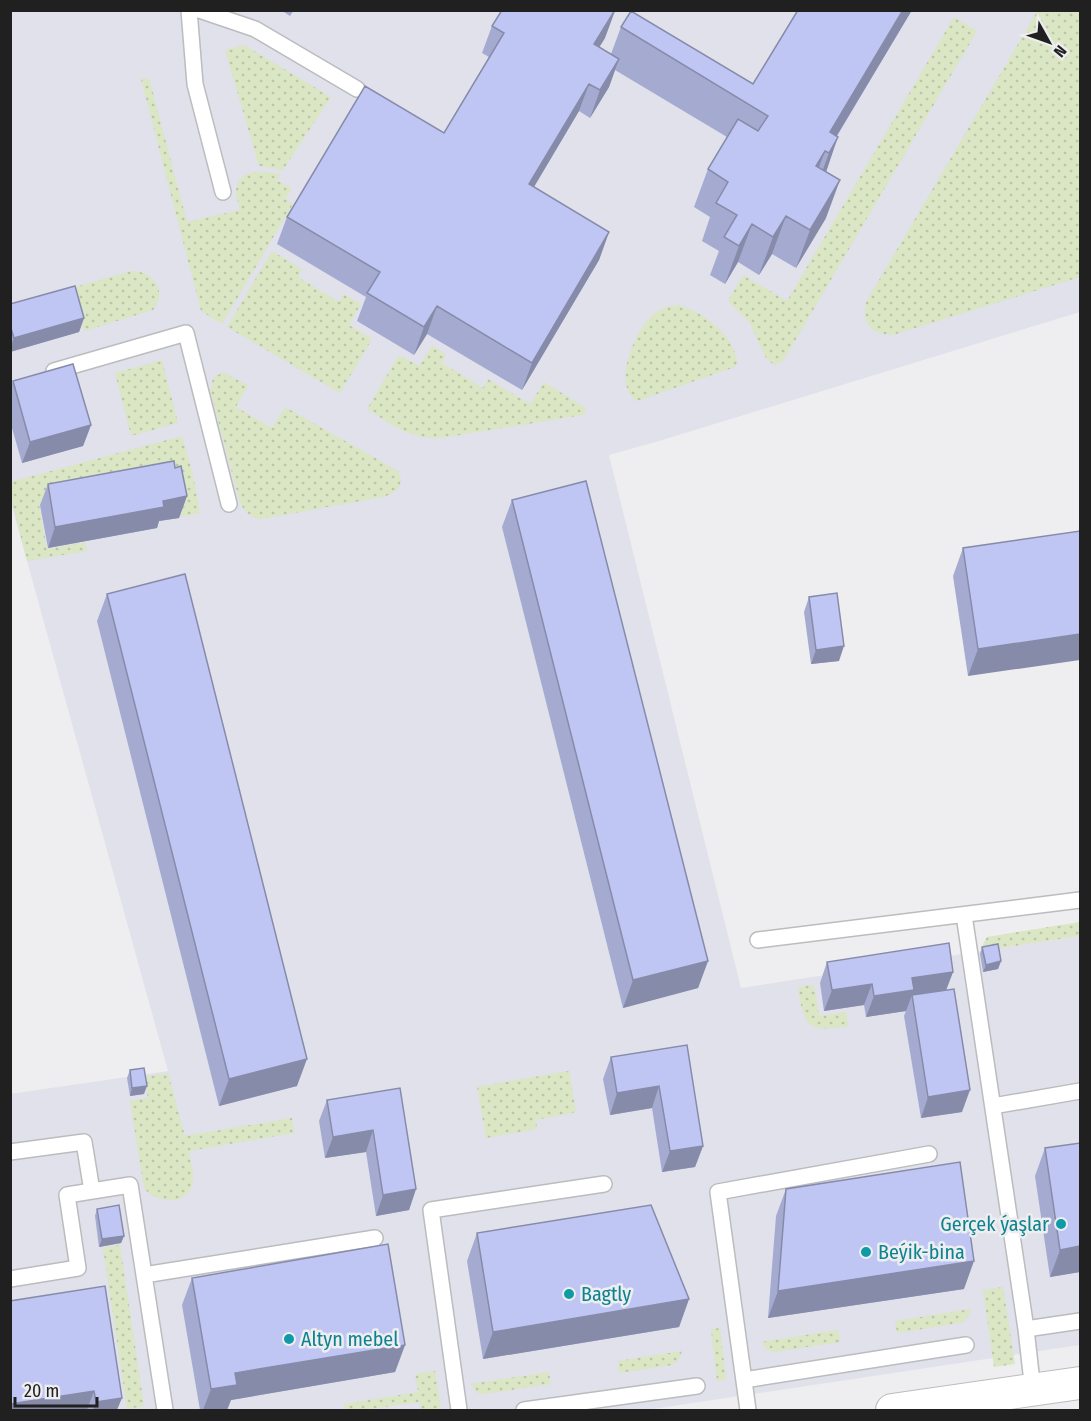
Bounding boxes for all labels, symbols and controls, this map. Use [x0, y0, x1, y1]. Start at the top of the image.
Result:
north arrow [1019, 12, 1079, 72]
text: N [1050, 42, 1070, 61]
place label: Gerçek ýaşlar [940, 1212, 1049, 1237]
marker: Gerçek ýaşlar [1054, 1217, 1068, 1231]
place label: Beýik-bina [878, 1240, 965, 1264]
marker: Beýik-bina [859, 1245, 873, 1259]
place label: Bagtly [581, 1282, 631, 1306]
marker: Bagtly [562, 1287, 576, 1301]
place label: Altyn mebel [301, 1327, 399, 1351]
marker: Altyn mebel [282, 1332, 296, 1346]
scale bar [15, 1370, 98, 1408]
text: 20 m [24, 1380, 59, 1402]

